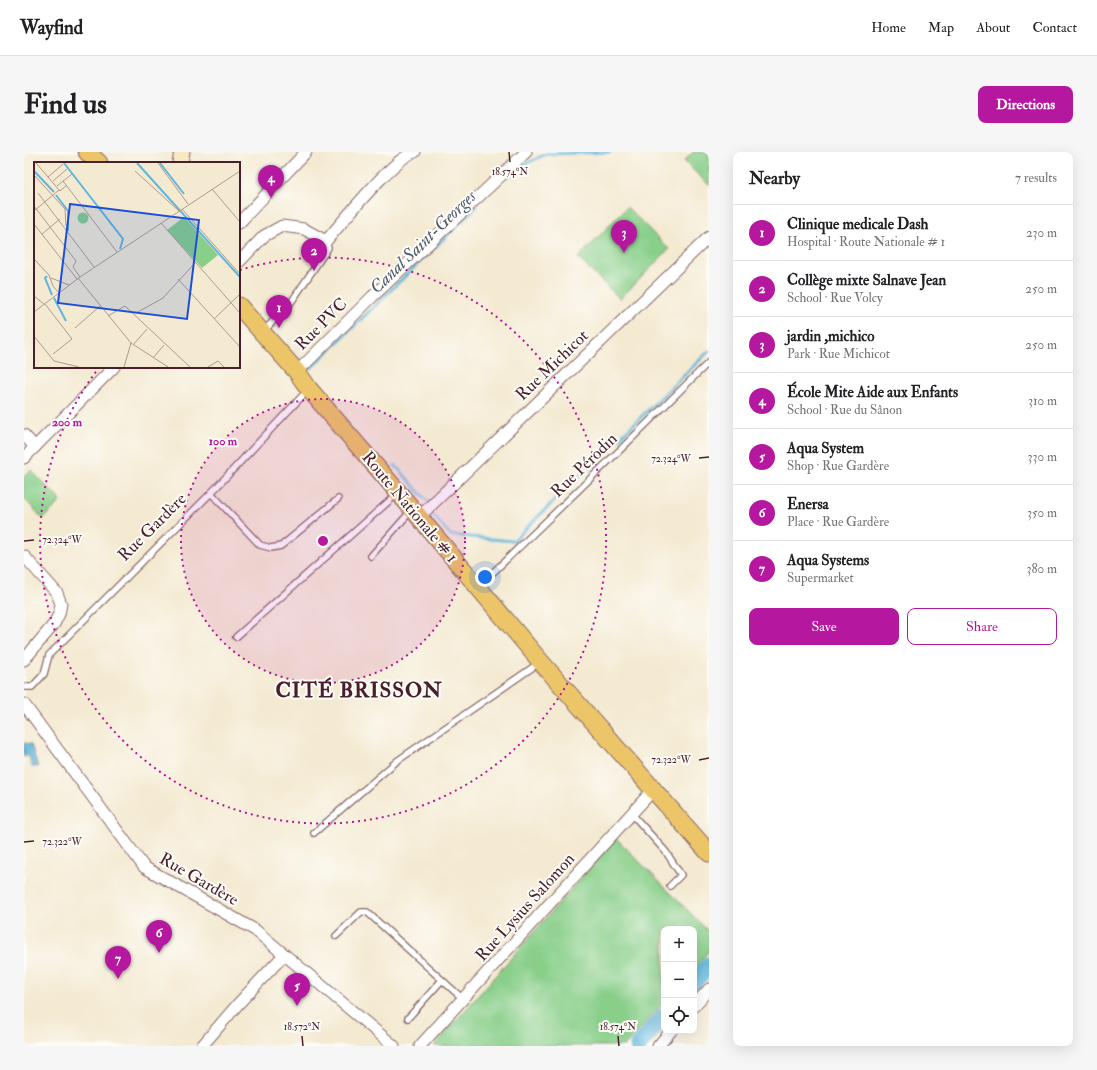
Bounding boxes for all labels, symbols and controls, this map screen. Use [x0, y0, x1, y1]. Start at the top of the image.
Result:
text: Wayfind [20, 16, 83, 40]
text: Home [871, 19, 906, 36]
text: Map [928, 19, 954, 36]
text: About [976, 19, 1010, 36]
text: Contact [1032, 19, 1077, 36]
button: Directions [978, 86, 1073, 123]
text: Find us [24, 87, 107, 122]
inset map [34, 162, 240, 368]
pin: 4 [258, 165, 284, 198]
text: 18.574°N [492, 166, 528, 178]
text: Nearby [749, 168, 800, 189]
text: 7 results [1015, 170, 1057, 186]
water label: Canal Saint-Georges [365, 185, 482, 299]
text: Clinique medicale Dash [787, 215, 928, 234]
pin: 3 [611, 220, 637, 253]
text: 1 [760, 225, 764, 241]
text: 230 m [1026, 225, 1057, 241]
text: Hospital · Route Nationale # 1 [787, 234, 945, 250]
pin: 2 [301, 238, 327, 271]
text: Collège mixte Salnave Jean [787, 271, 946, 290]
text: 2 [759, 281, 765, 297]
text: 250 m [1025, 281, 1057, 297]
text: School · Rue Volcy [787, 290, 883, 306]
street label: Rue PVC [290, 293, 352, 355]
pin: 1 [266, 295, 292, 328]
street label: Rue Michicot [511, 325, 593, 405]
text: jardin ,michico [787, 327, 875, 346]
text: 3 [760, 337, 765, 353]
text: 250 m [1025, 337, 1057, 353]
text: Park · Rue Michicot [787, 346, 890, 362]
text: École Mite Aide aux Enfants [787, 383, 958, 402]
text: 4 [758, 393, 766, 409]
text: 310 m [1028, 393, 1057, 409]
text: School · Rue du Sânon [787, 402, 902, 418]
text: 200 m [52, 415, 83, 430]
street label: Rue Pérodin [546, 428, 622, 502]
text: 100 m [209, 434, 238, 449]
text: Aqua System [787, 439, 864, 458]
street label: Route Nationale # 1 [357, 447, 463, 567]
text: 5 [759, 449, 765, 465]
text: 330 m [1028, 449, 1057, 465]
text: 72.324°W [651, 453, 692, 465]
text: Shop · Rue Gardère [787, 458, 889, 474]
street label: Rue Gardère [114, 489, 190, 565]
text: Enersa [787, 495, 829, 514]
text: 6 [759, 505, 765, 521]
text: 350 m [1027, 505, 1057, 521]
text: Place · Rue Gardère [787, 514, 889, 530]
text: 72.324°W [42, 534, 83, 546]
centre of rings [316, 534, 330, 548]
text: Aqua Systems [787, 551, 869, 570]
text: 7 [759, 561, 765, 577]
text: 380 m [1026, 561, 1057, 577]
your location [475, 567, 495, 587]
text: Supermarket [787, 570, 854, 586]
button: Save [749, 608, 899, 645]
button: Share [907, 608, 1057, 645]
district label: CITÉ BRISSON [275, 677, 443, 704]
text: 72.322°W [651, 754, 691, 766]
text: 72.322°W [42, 836, 82, 848]
street label: Rue Gardère [156, 848, 242, 910]
street label: Rue Lysius Salomon [471, 848, 580, 966]
pin: 6 [146, 920, 172, 953]
map controls [661, 926, 697, 1034]
button: + [661, 926, 697, 962]
pin: 7 [105, 946, 131, 979]
button: − [661, 962, 697, 998]
pin: 5 [284, 973, 310, 1006]
button: locate [661, 998, 697, 1034]
text: 18.572°N [284, 1021, 320, 1033]
text: 18.574°N [600, 1021, 636, 1033]

